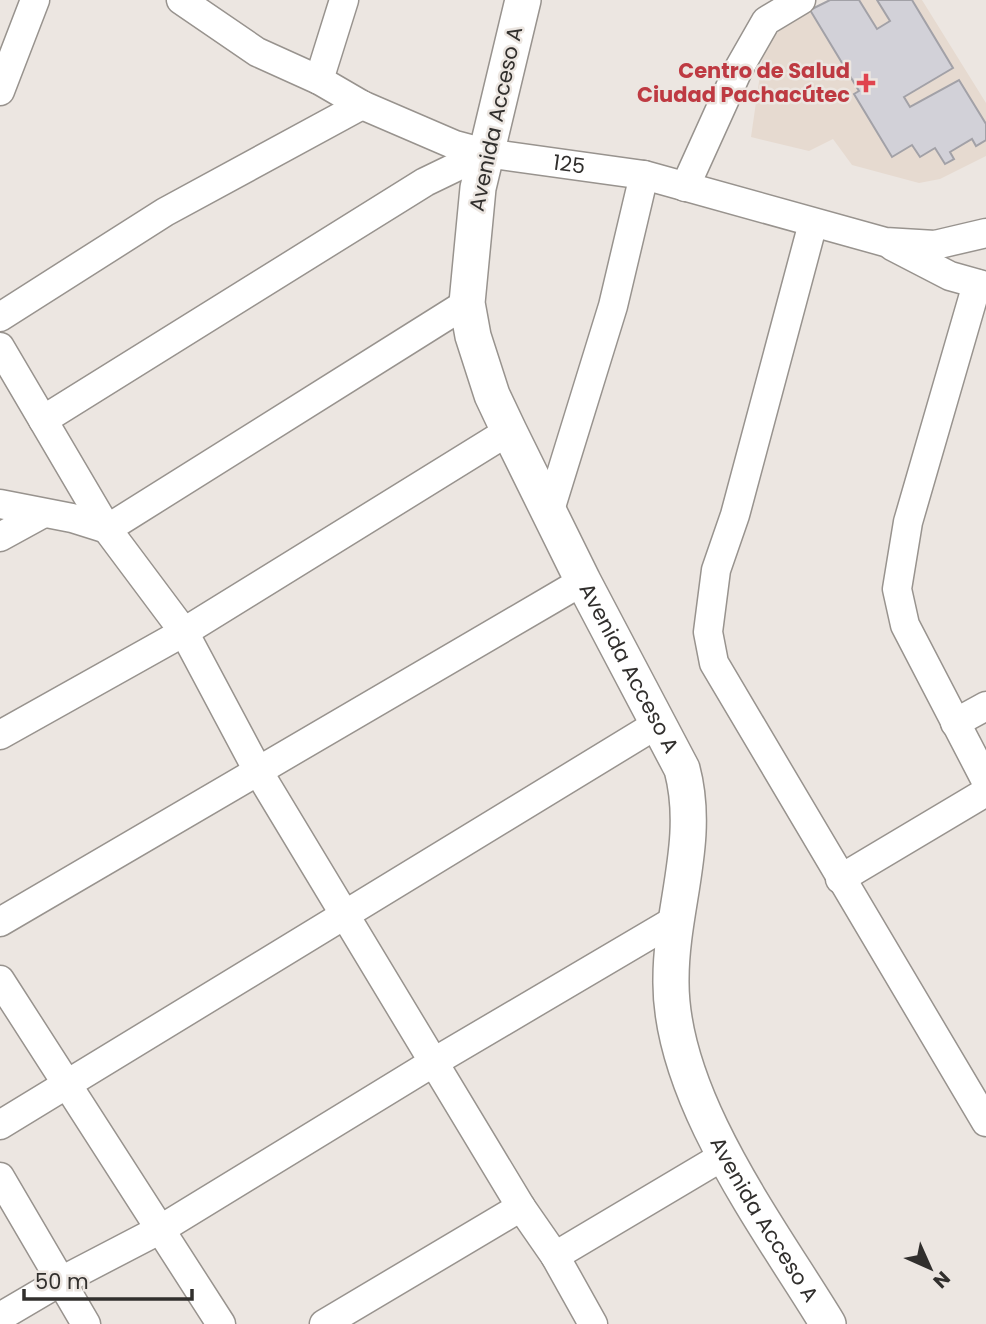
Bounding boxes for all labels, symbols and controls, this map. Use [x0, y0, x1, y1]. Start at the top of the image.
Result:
street label: Avenida Acceso A [462, 24, 529, 214]
place label: Centro de Salud Ciudad Pachacútec [637, 56, 850, 109]
marker: Centro de Salud Ciudad Pachacútec [856, 73, 876, 93]
street label: 125 [551, 148, 587, 181]
street label: Avenida Acceso A [573, 578, 686, 758]
street label: Avenida Acceso A [703, 1132, 826, 1308]
north arrow [895, 1233, 965, 1303]
scale bar [24, 1258, 192, 1302]
text: N [927, 1265, 956, 1294]
text: 50 m [35, 1267, 89, 1296]

